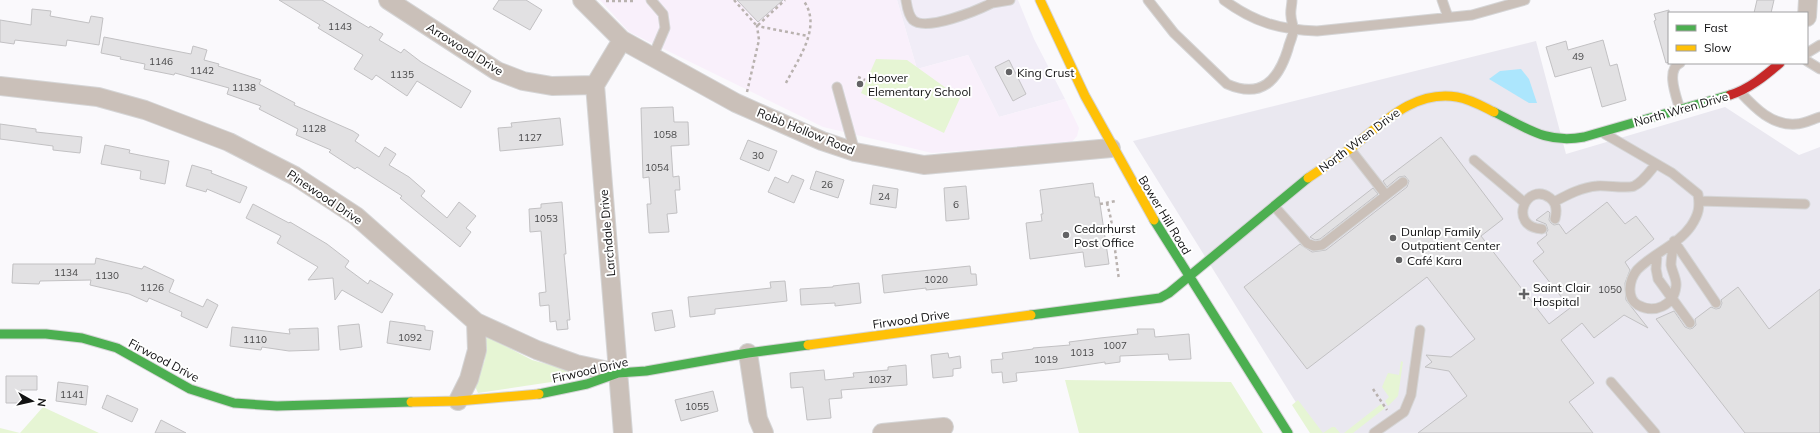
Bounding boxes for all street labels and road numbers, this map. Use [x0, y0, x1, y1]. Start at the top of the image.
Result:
street label: Arrowood Drive [424, 19, 506, 79]
street label: North Wren Drive [1632, 88, 1730, 130]
street label: Robb Hollow Road [755, 105, 857, 157]
street label: North Wren Drive [1316, 105, 1402, 175]
street label: Pinewood Drive [285, 166, 365, 228]
street label: Bower Hill Road [1135, 173, 1195, 257]
street label: Larchdale Drive [596, 189, 618, 277]
street label: Firwood Drive [871, 306, 951, 332]
street label: Firwood Drive [126, 335, 202, 385]
street label: Firwood Drive [550, 354, 630, 386]

